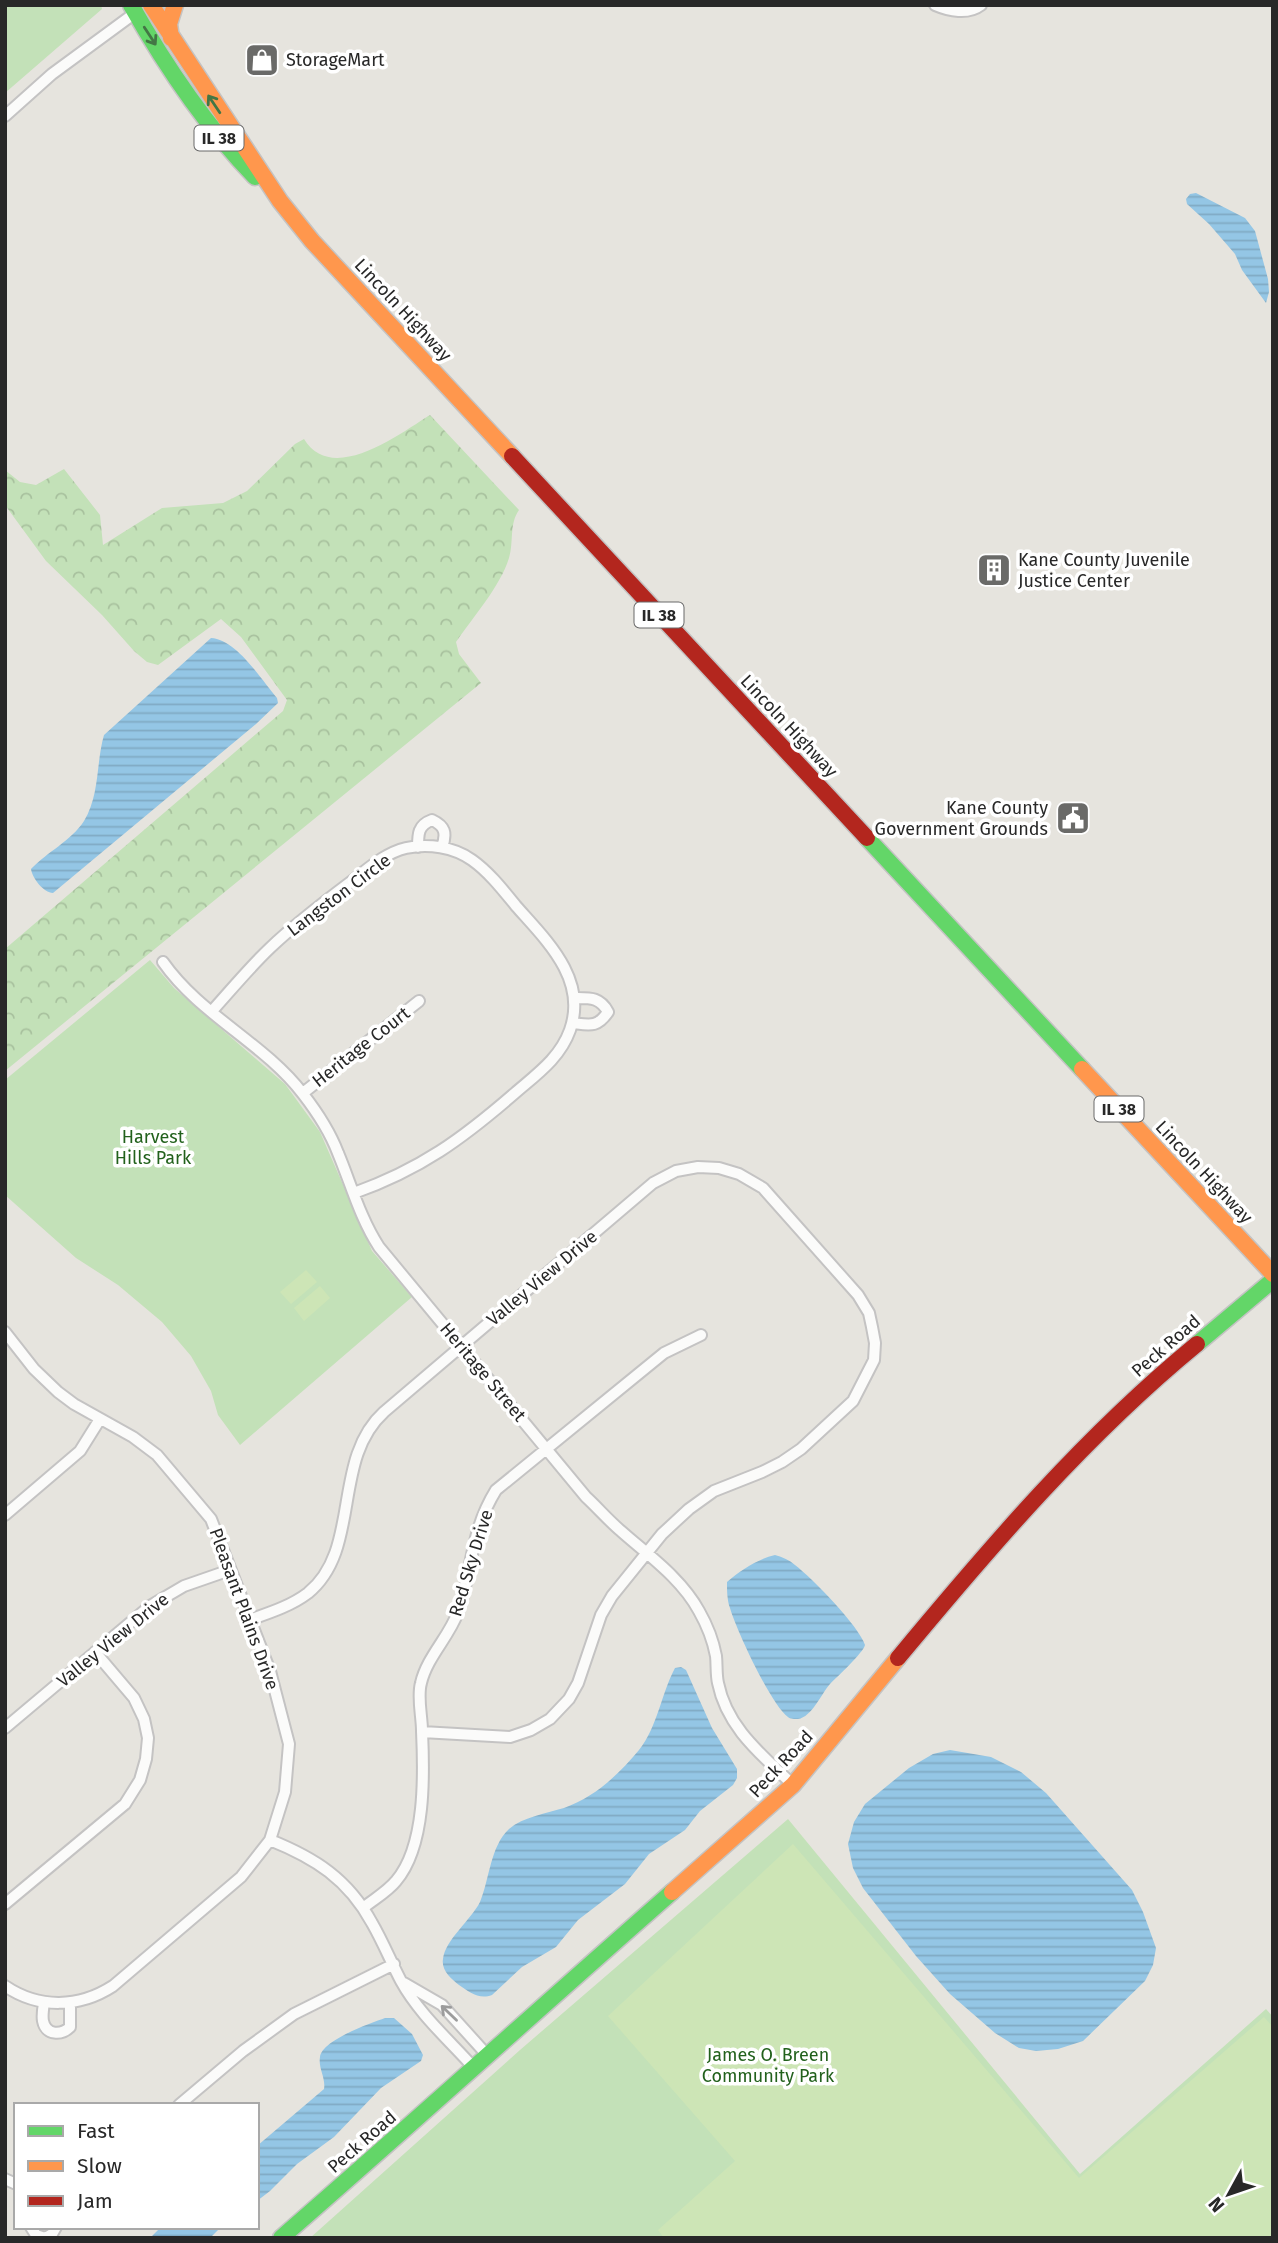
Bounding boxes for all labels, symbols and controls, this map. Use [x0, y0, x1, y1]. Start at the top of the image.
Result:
one-way arrow [143, 25, 157, 45]
shop icon: StorageMart [243, 41, 281, 79]
place label: StorageMart [286, 49, 385, 71]
one-way arrow [207, 95, 222, 114]
road number: IL 38 [194, 126, 244, 150]
street label: Lincoln Highway [350, 254, 456, 366]
place label: Kane County Juvenile Justice Center [1018, 549, 1190, 592]
building icon: Kane County Juvenile Justice Center [975, 551, 1013, 589]
road number: IL 38 [634, 602, 684, 628]
street label: Lincoln Highway [736, 670, 842, 782]
place label: Kane County Government Grounds [875, 797, 1048, 840]
public building icon: Kane County Government Grounds [1054, 799, 1092, 837]
street label: Langston Circle [283, 849, 395, 941]
street label: Heritage Court [308, 1002, 415, 1092]
road number: IL 38 [1094, 1096, 1144, 1121]
street label: Lincoln Highway [1151, 1116, 1257, 1228]
park label: Harvest Hills Park [115, 1126, 192, 1169]
street label: Valley View Drive [482, 1225, 602, 1331]
street label: Peck Road [1127, 1310, 1205, 1382]
street label: Heritage Street [435, 1318, 531, 1426]
street label: Red Sky Drive [444, 1507, 498, 1619]
street label: Pleasant Plains Drive [204, 1525, 284, 1693]
street label: Valley View Drive [53, 1588, 173, 1692]
street label: Peck Road [744, 1726, 818, 1802]
one-way arrow [441, 2004, 458, 2021]
park label: James O. Breen Community Park [702, 2044, 835, 2087]
legend [14, 2103, 259, 2229]
street label: Peck Road [323, 2106, 401, 2178]
text: Fast [77, 2118, 115, 2144]
text: Slow [77, 2153, 122, 2179]
north arrow [1194, 2159, 1264, 2229]
text: Jam [77, 2188, 113, 2214]
text: N [1203, 2192, 1229, 2217]

